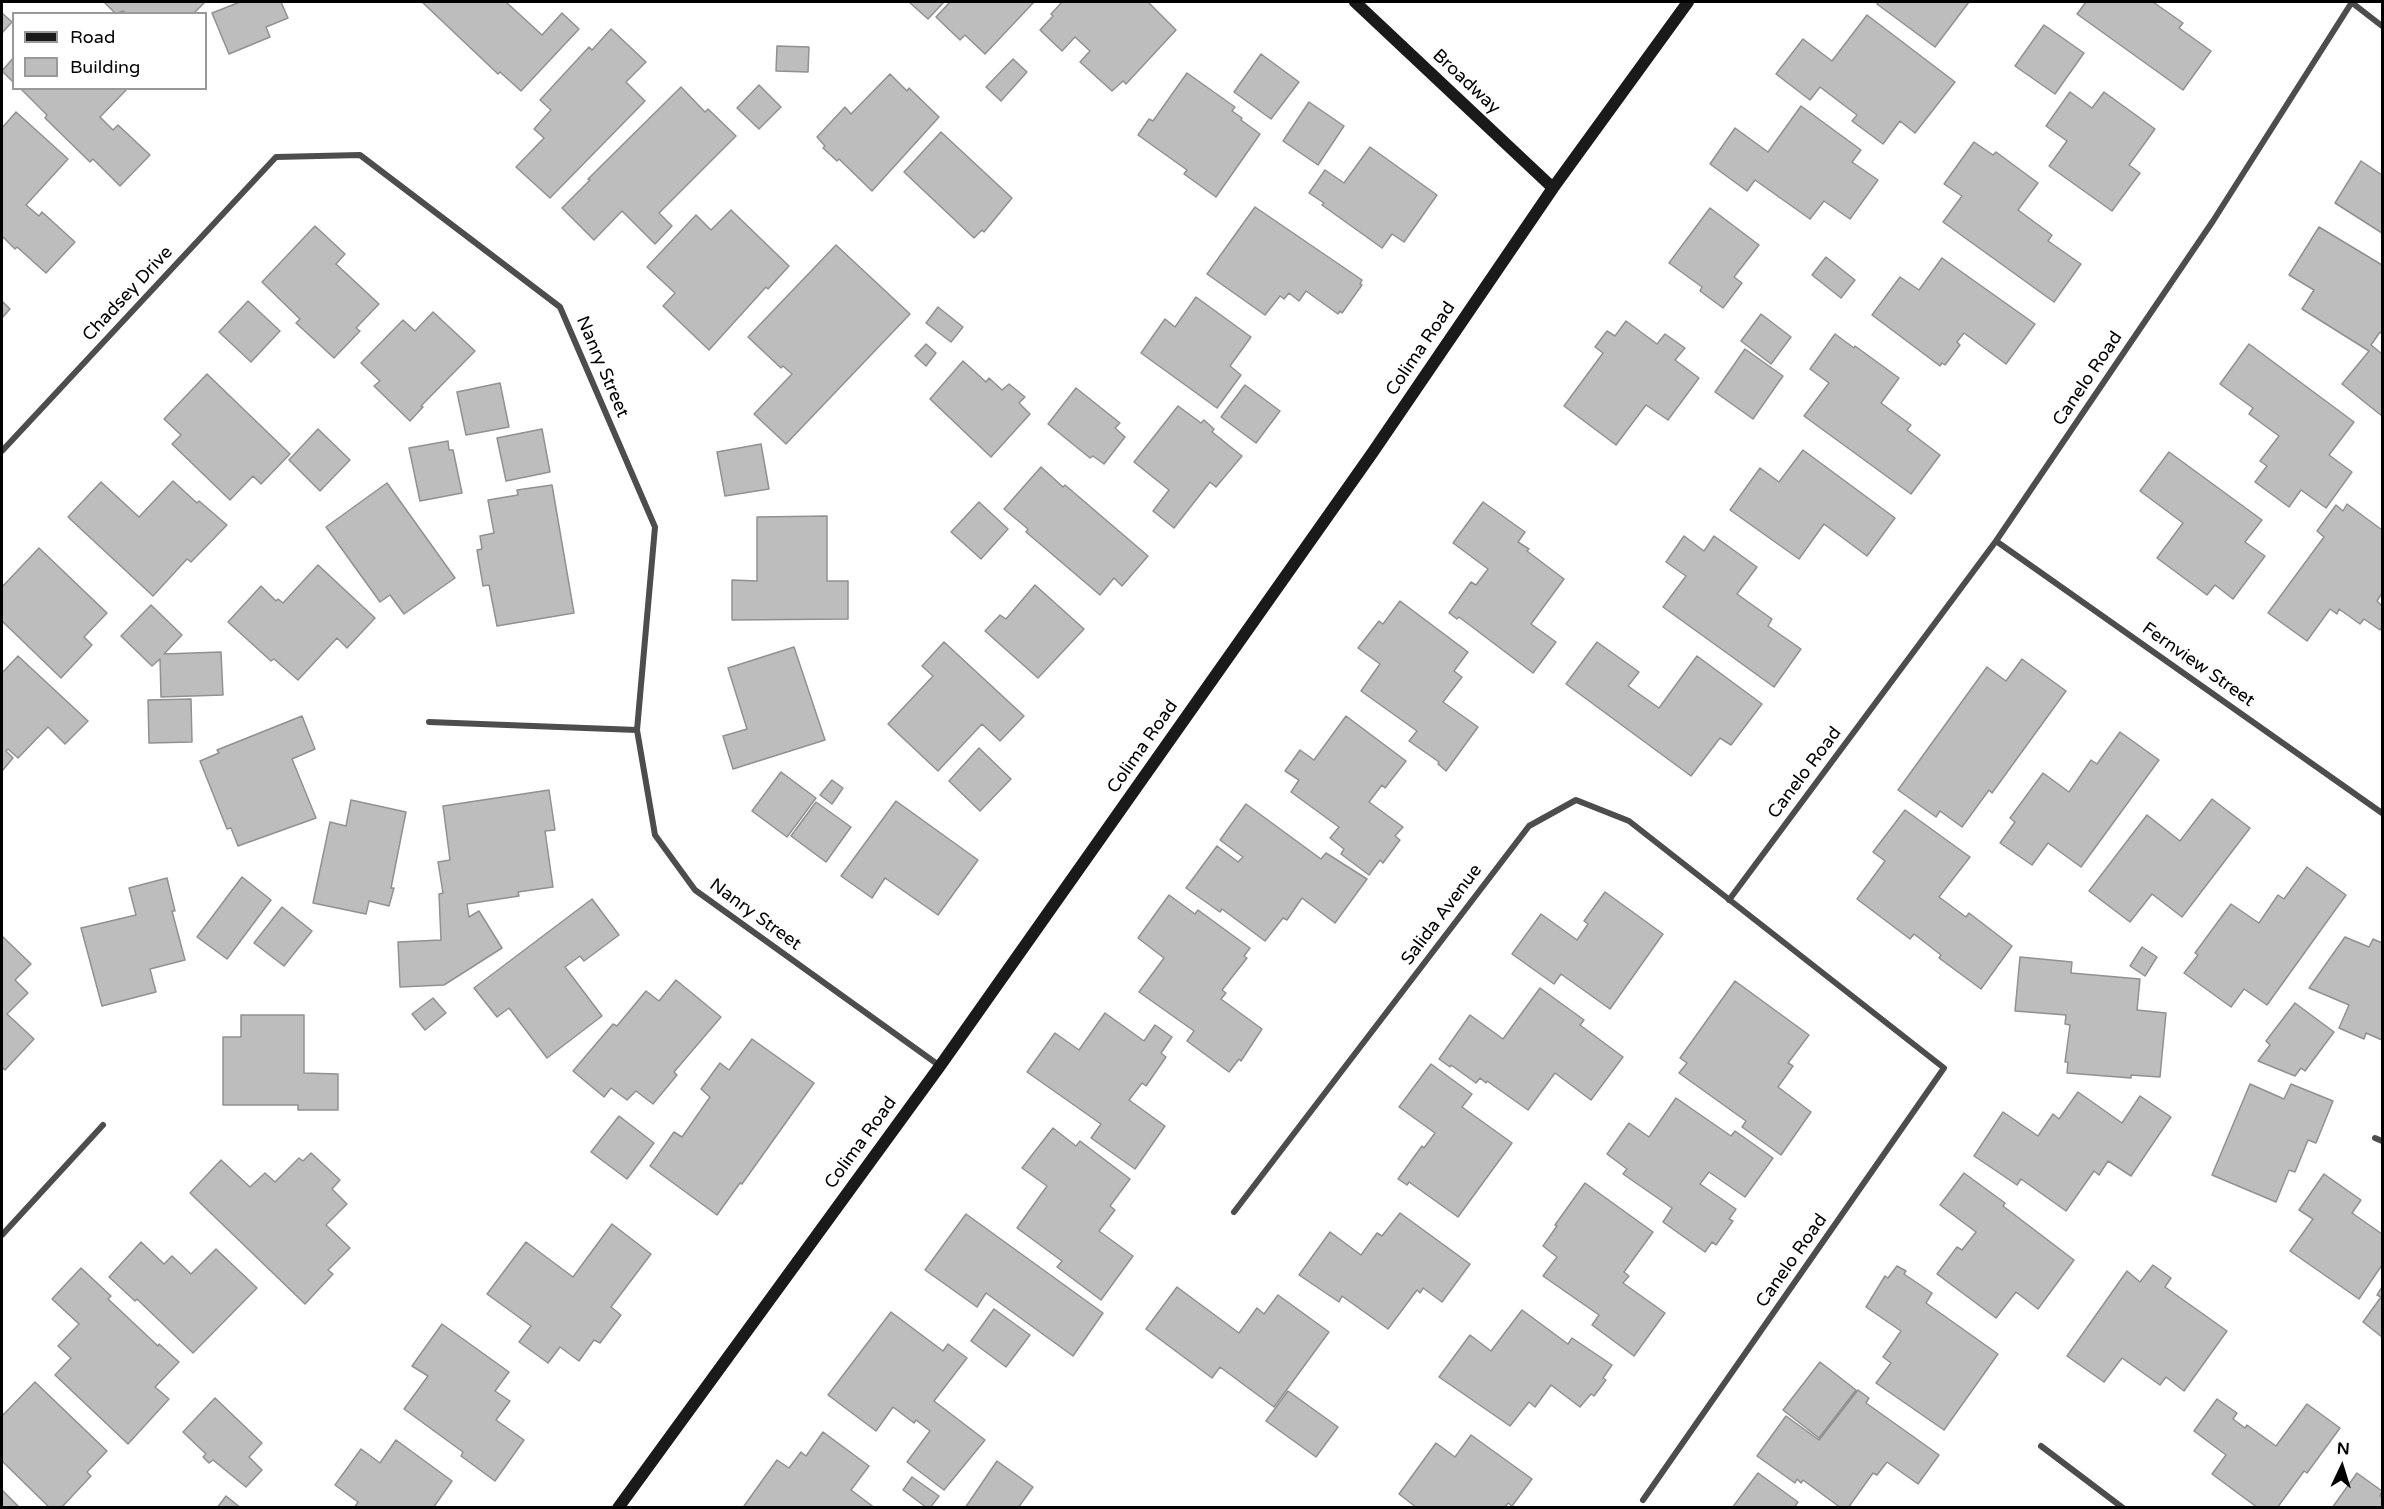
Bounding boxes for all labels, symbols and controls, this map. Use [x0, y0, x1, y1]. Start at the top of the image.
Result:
legend [12, 12, 207, 90]
text: Road [70, 26, 115, 48]
street label: Broadway [1427, 45, 1505, 119]
text: Building [70, 56, 140, 78]
street label: Chadsey Drive [78, 242, 178, 346]
street label: Colima Road [1382, 298, 1460, 400]
street label: Nanry Street [571, 313, 633, 421]
street label: Canelo Road [2049, 328, 2127, 430]
street label: Fernview Street [2137, 618, 2259, 712]
street label: Colima Road [1103, 696, 1183, 798]
street label: Canelo Road [1764, 723, 1846, 823]
street label: Salida Avenue [1397, 860, 1487, 970]
street label: Nanry Street [705, 874, 805, 956]
street label: Colima Road [820, 1093, 902, 1193]
street label: Canelo Road [1752, 1210, 1832, 1312]
north arrow [2312, 1437, 2372, 1497]
text: N [2336, 1439, 2350, 1459]

